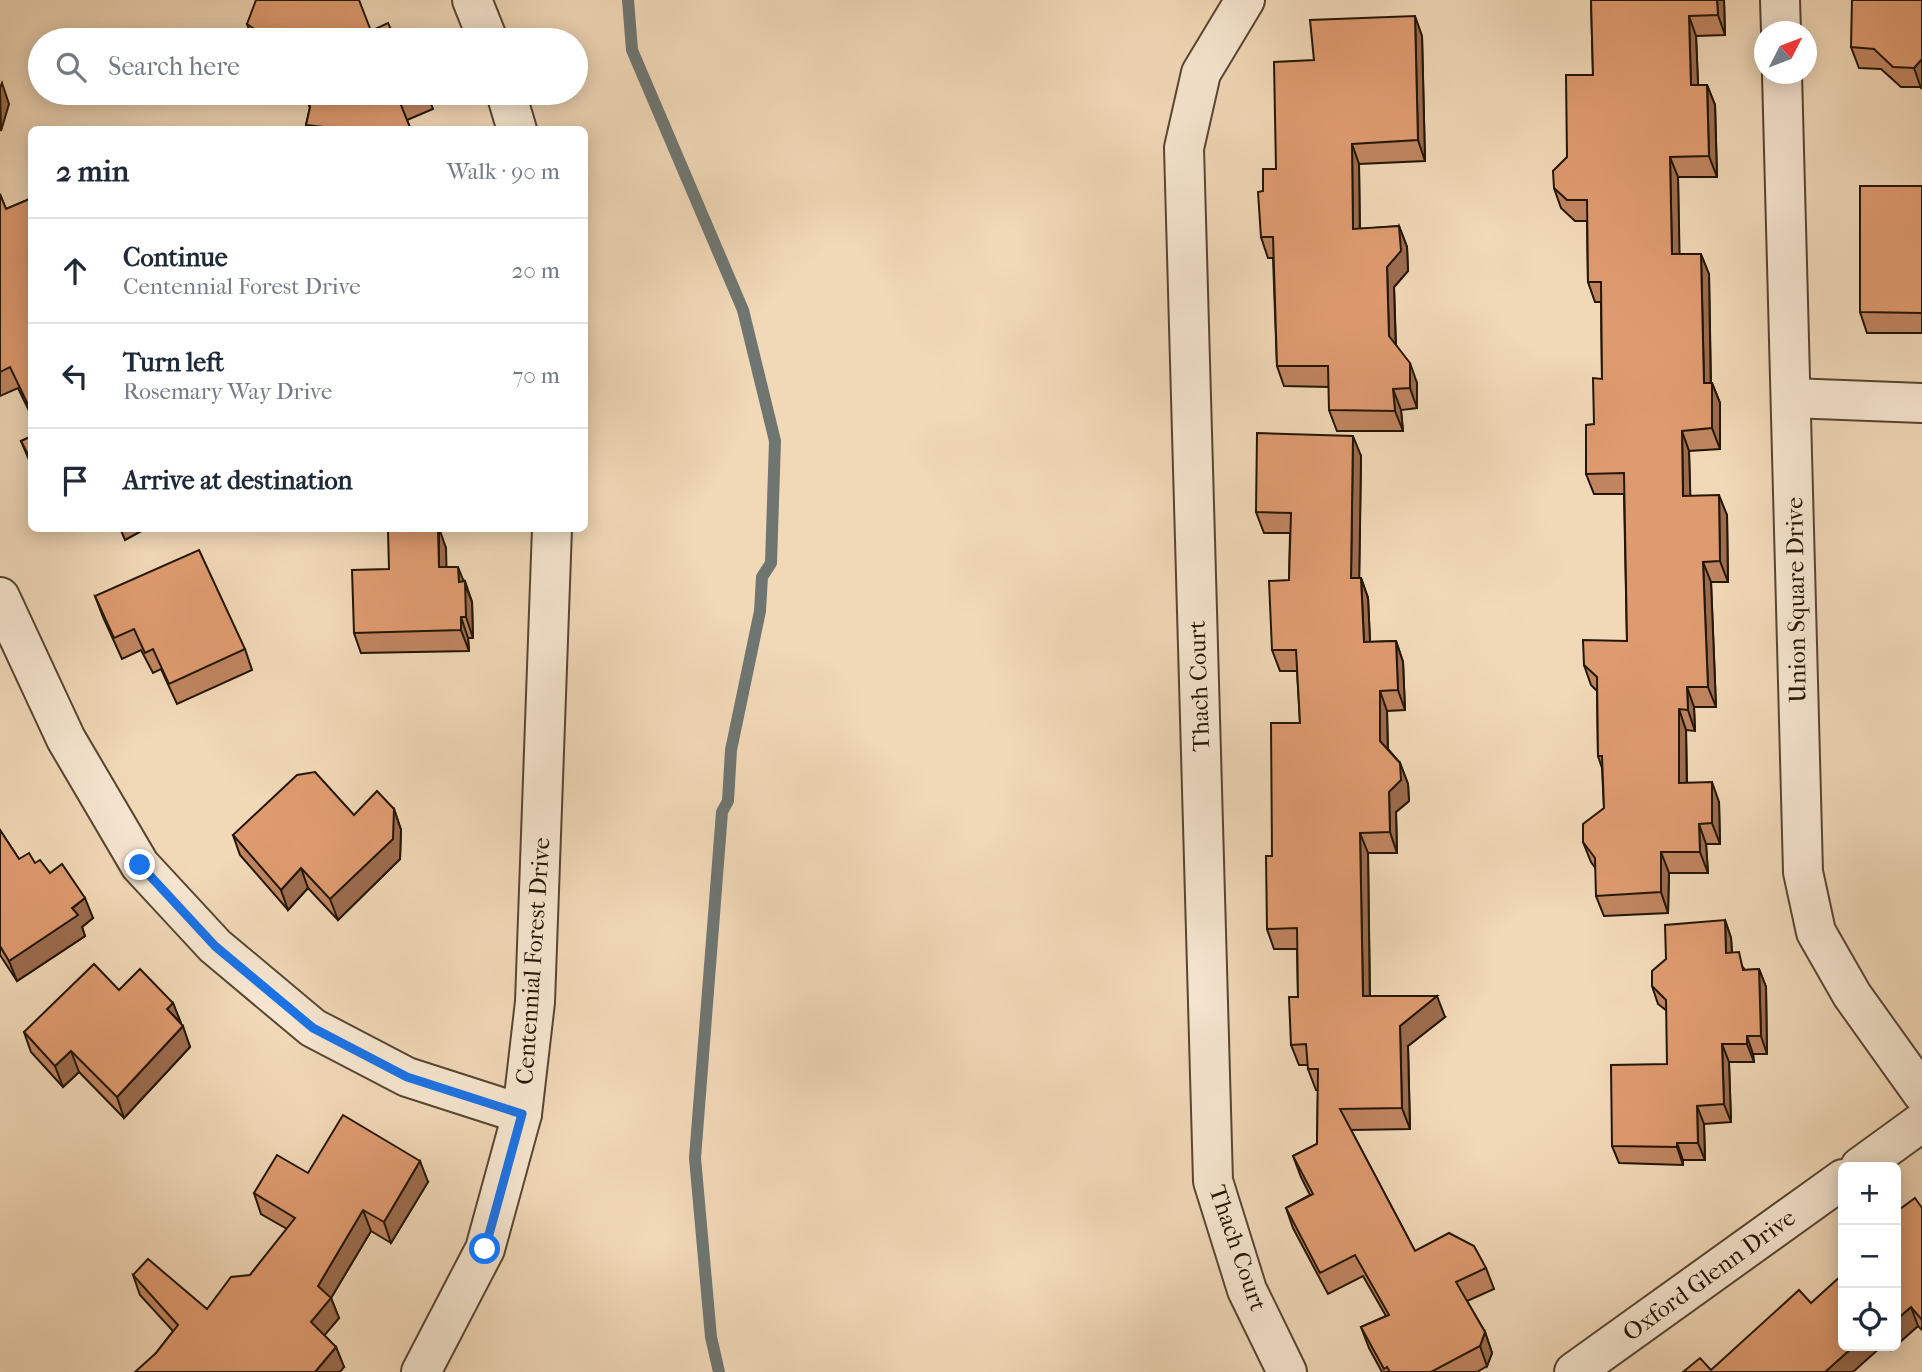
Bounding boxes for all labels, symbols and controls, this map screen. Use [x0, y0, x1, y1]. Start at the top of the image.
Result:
north arrow [1754, 21, 1817, 84]
search box [28, 28, 588, 105]
icon: search [52, 48, 90, 86]
text: Search here [108, 51, 240, 82]
text: 2 min [56, 154, 129, 189]
text: Walk · 90 m [447, 158, 560, 185]
text: Continue [123, 242, 228, 273]
icon: ahead [56, 252, 94, 290]
text: 20 m [511, 257, 560, 284]
text: Centennial Forest Drive [123, 273, 361, 300]
text: Turn left [123, 347, 224, 378]
icon: left [56, 357, 94, 395]
text: 70 m [512, 362, 560, 389]
text: Rosemary Way Drive [123, 378, 332, 405]
icon: arrive [56, 462, 94, 500]
text: Arrive at destination [123, 465, 353, 496]
street label: Union Square Drive [1780, 497, 1812, 703]
street label: Thach Court [1183, 620, 1215, 752]
street label: Centennial Forest Drive [510, 836, 556, 1086]
route end [124, 849, 155, 880]
map controls [1838, 1162, 1901, 1351]
button: + [1838, 1162, 1901, 1225]
street label: Thach Court [1203, 1182, 1273, 1315]
street label: Oxford Glenn Drive [1617, 1203, 1801, 1347]
button: − [1838, 1225, 1901, 1288]
route start [469, 1233, 500, 1264]
button: locate [1838, 1288, 1901, 1351]

